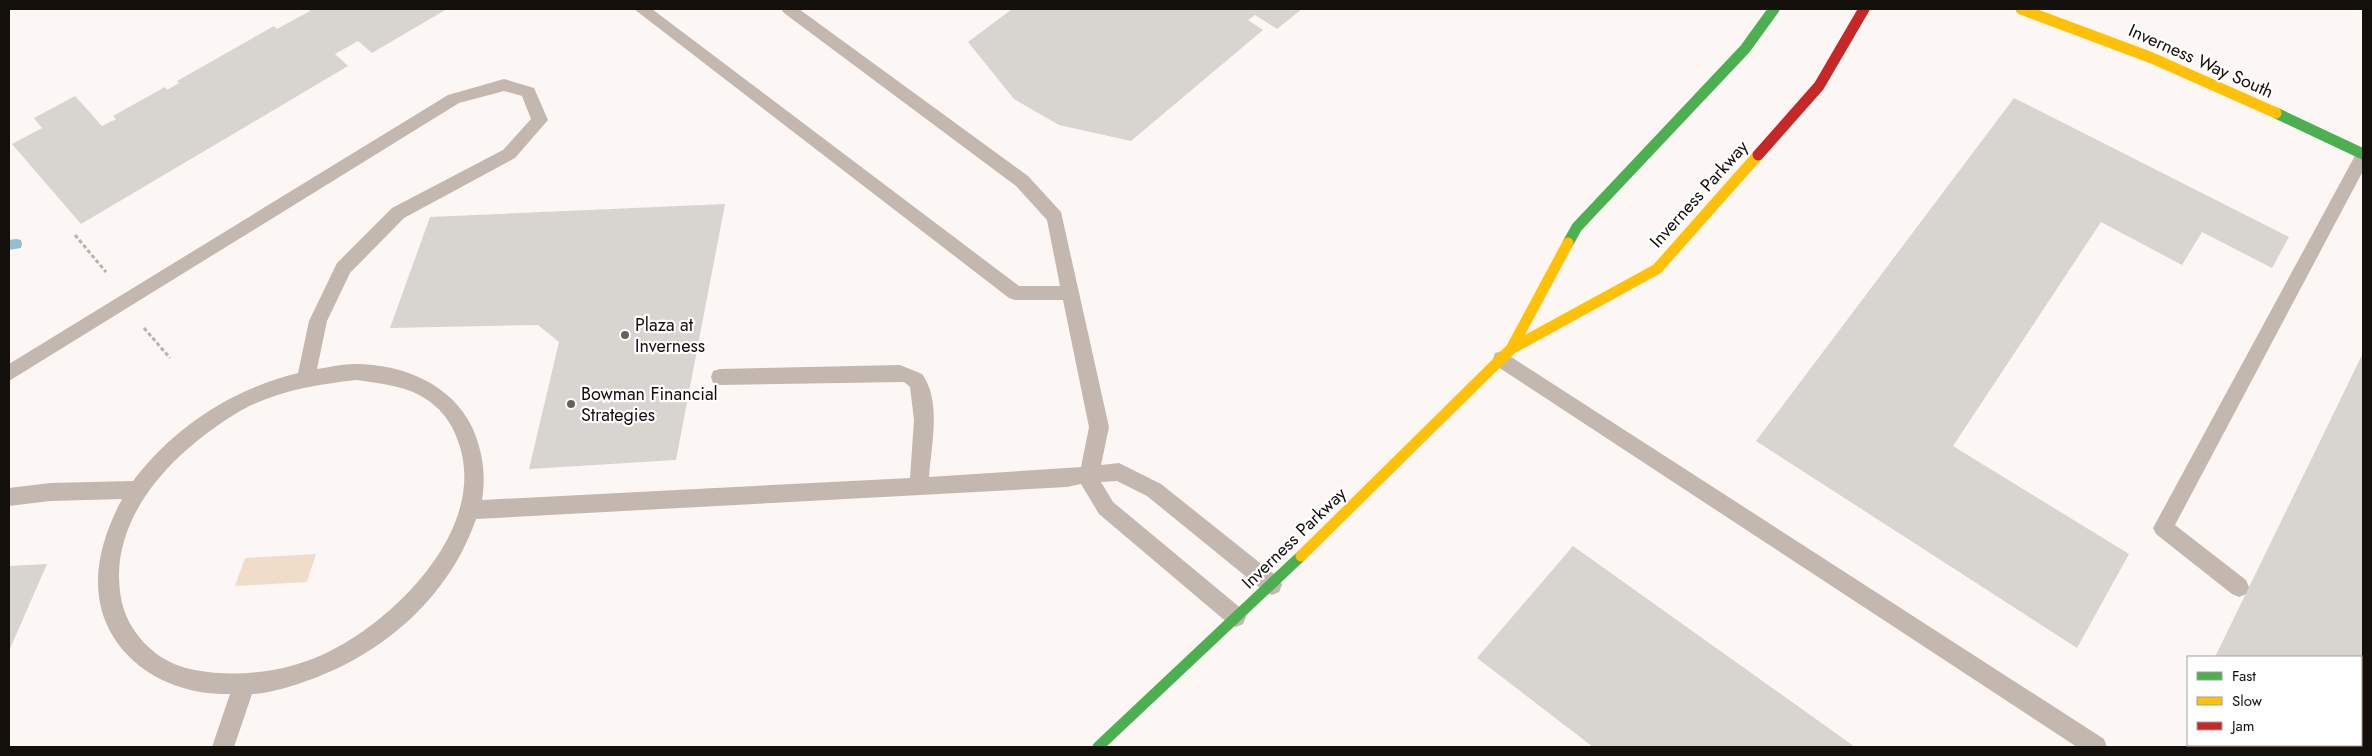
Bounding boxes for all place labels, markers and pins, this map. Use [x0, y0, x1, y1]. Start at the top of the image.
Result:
place label: Plaza at Inverness [635, 312, 705, 359]
marker: Plaza at Inverness [619, 329, 631, 341]
place label: Bowman Financial Strategies [581, 381, 718, 428]
marker: Bowman Financial Strategies [565, 398, 577, 410]

